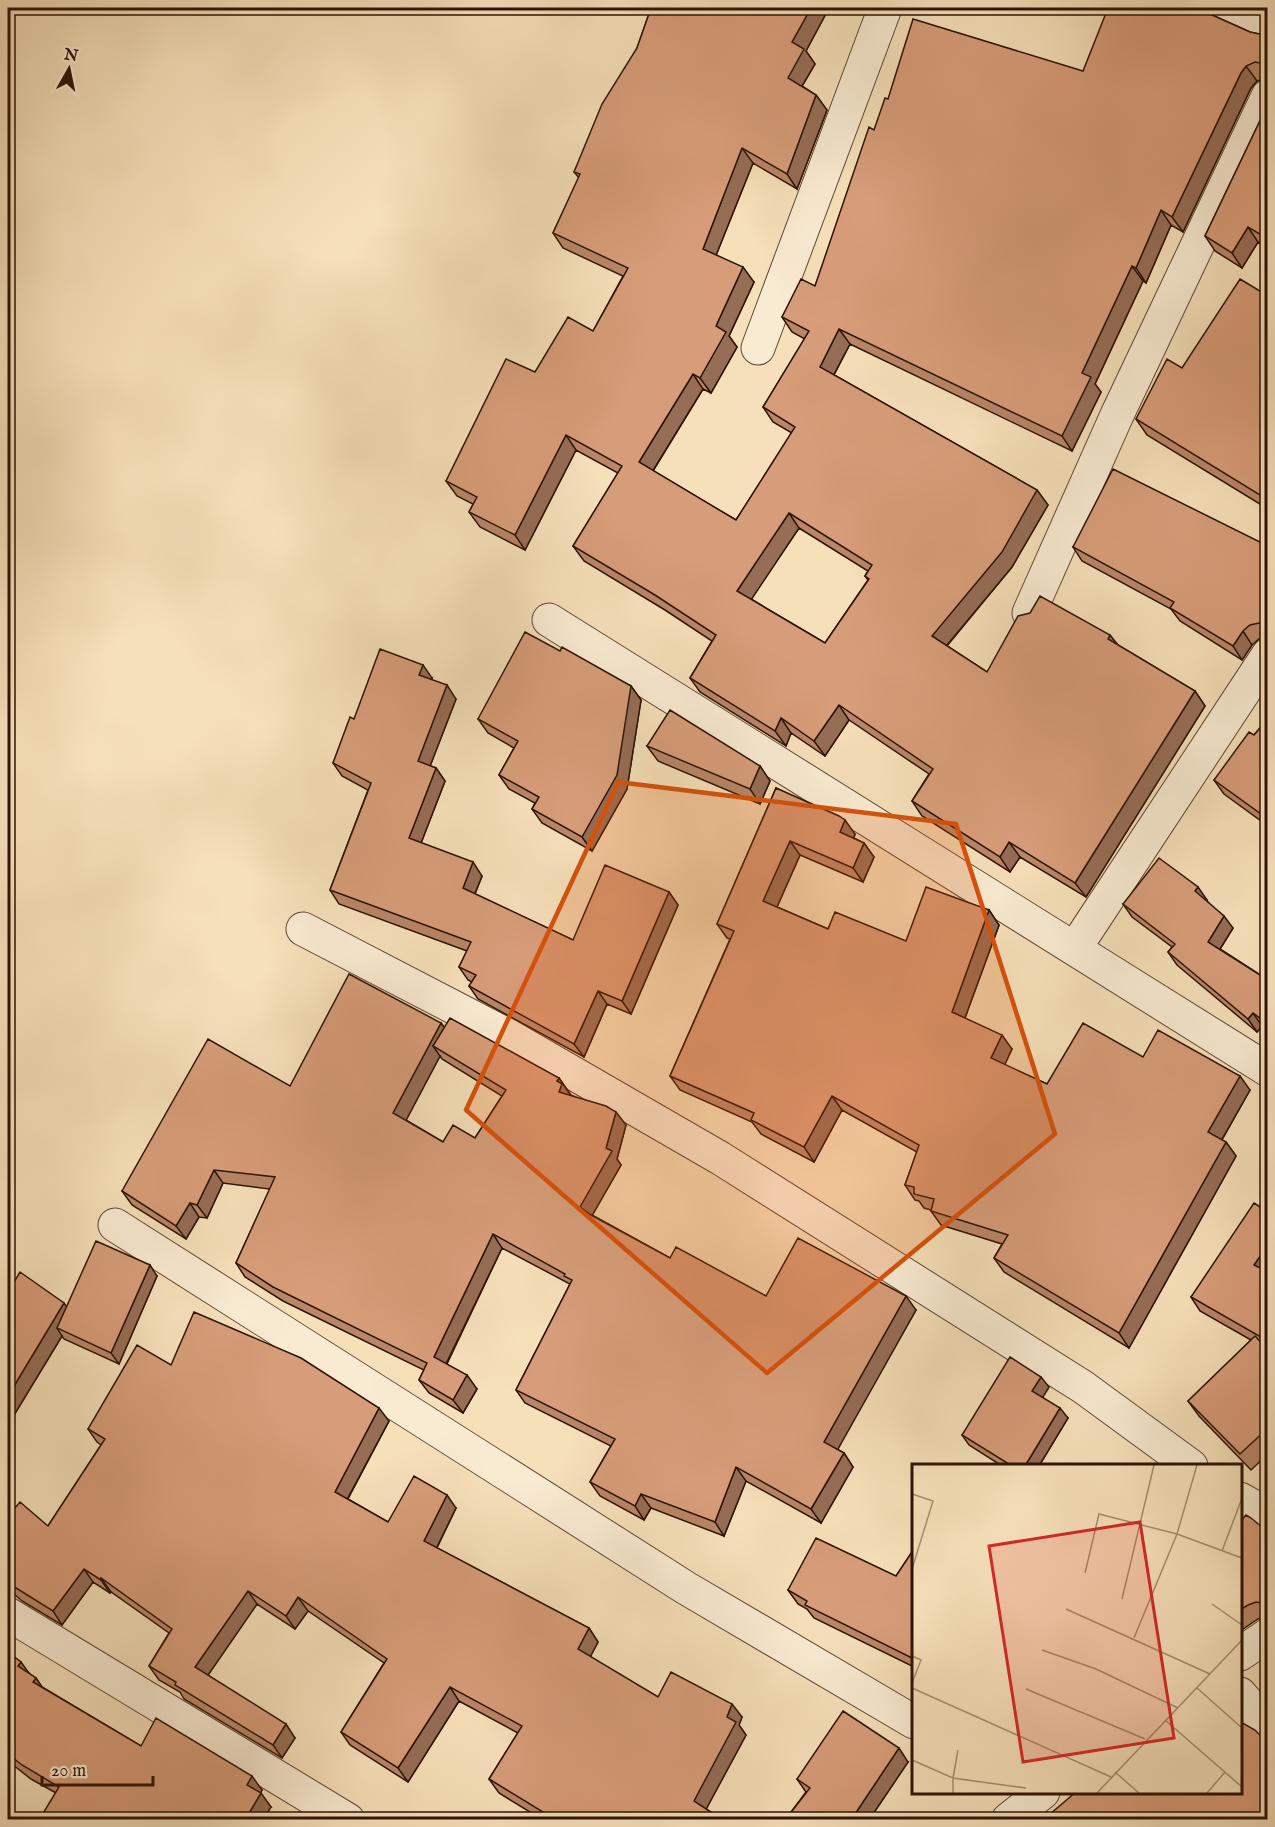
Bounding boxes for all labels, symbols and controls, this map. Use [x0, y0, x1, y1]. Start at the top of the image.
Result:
north arrow [39, 39, 99, 99]
text: N [62, 45, 80, 67]
inset map [912, 1464, 1242, 1794]
scale bar [42, 1749, 153, 1787]
text: 20 m [51, 1760, 86, 1783]

